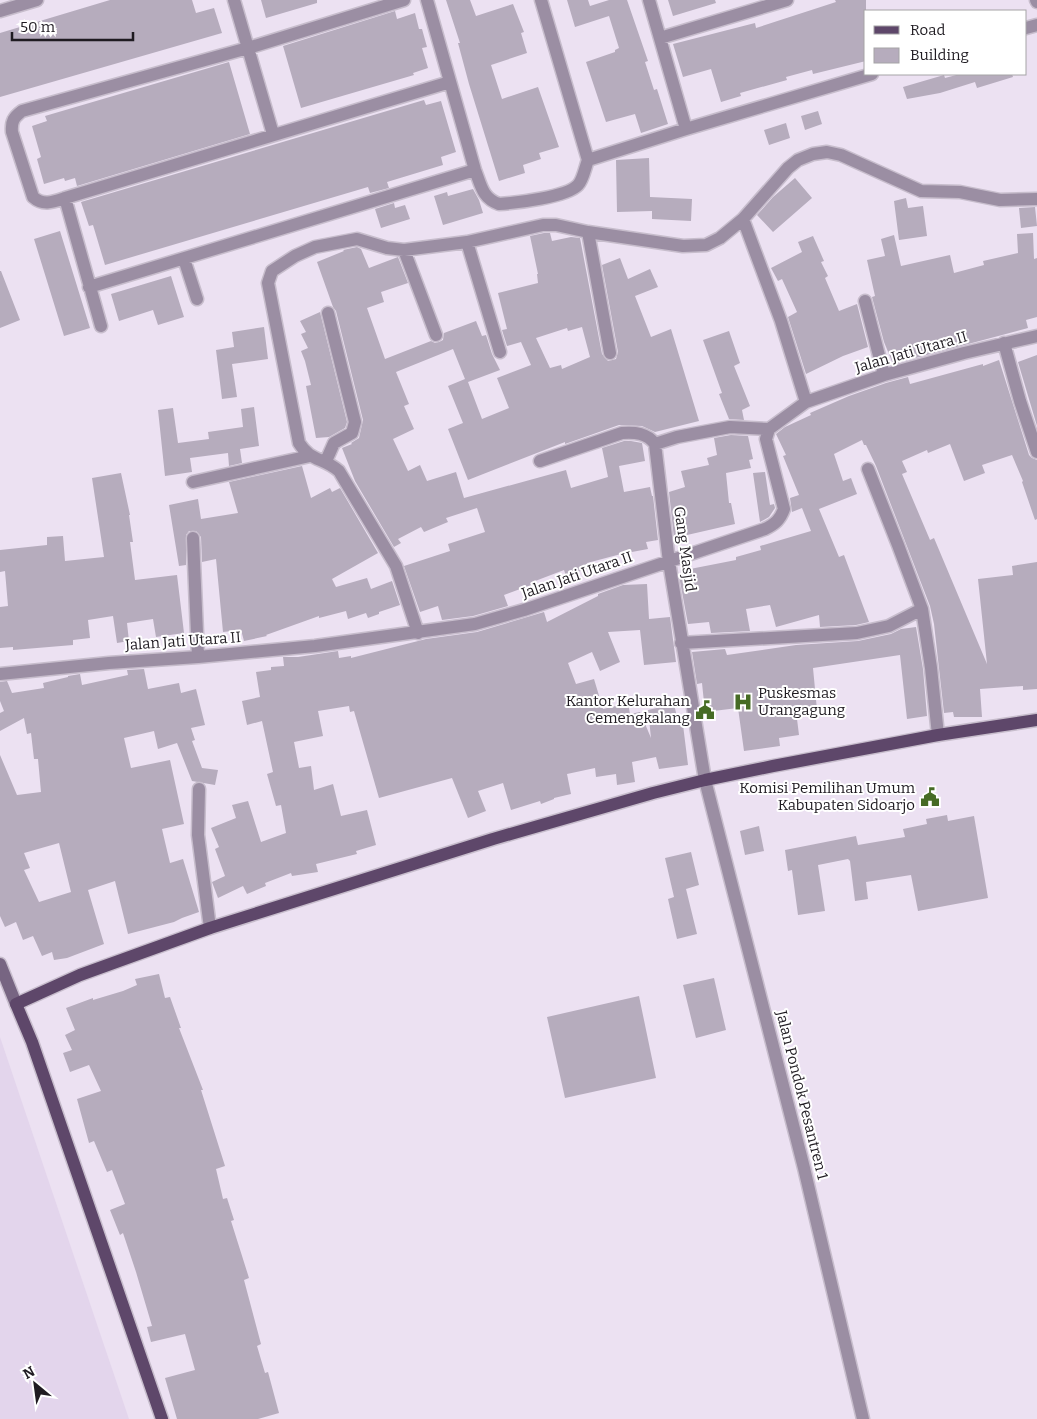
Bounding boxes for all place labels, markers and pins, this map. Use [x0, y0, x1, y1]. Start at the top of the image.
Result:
place label: Puskesmas Urangagung [758, 684, 845, 719]
hospital icon: Puskesmas Urangagung [732, 691, 754, 713]
place label: Kantor Kelurahan Cemengkalang [566, 692, 691, 727]
public building icon: Kantor Kelurahan Cemengkalang [694, 699, 716, 721]
place label: Komisi Pemilihan Umum Kabupaten Sidoarjo [739, 779, 916, 814]
public building icon: Komisi Pemilihan Umum Kabupaten Sidoarjo [919, 786, 941, 808]

